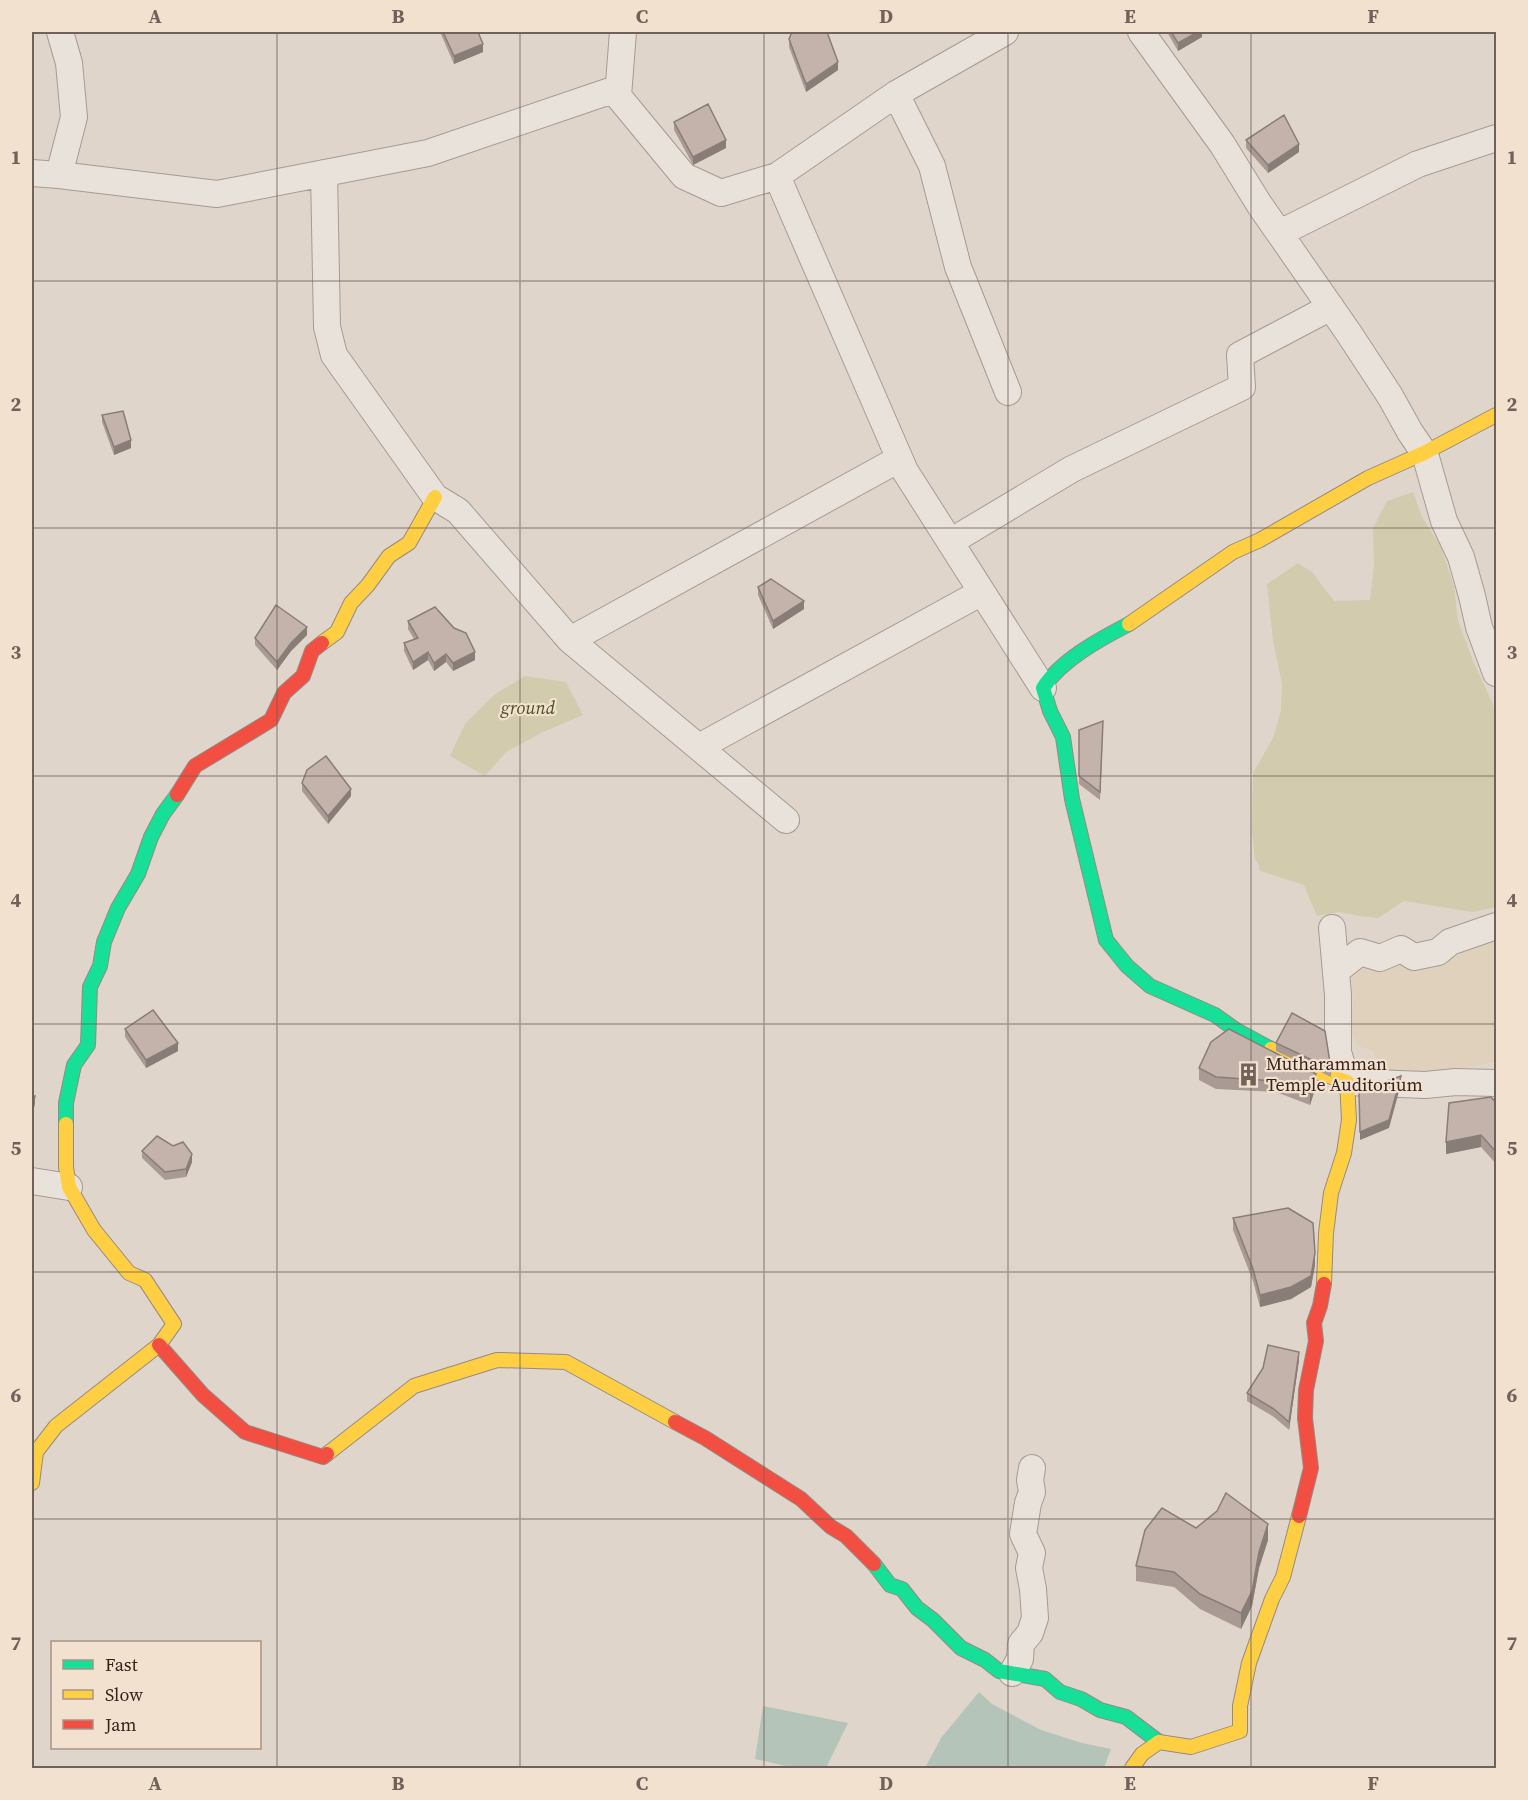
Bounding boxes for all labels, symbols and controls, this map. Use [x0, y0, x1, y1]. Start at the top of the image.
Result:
text: A [148, 2, 162, 30]
text: B [391, 2, 405, 30]
text: C [636, 2, 648, 30]
text: D [879, 2, 893, 30]
text: E [1124, 2, 1136, 30]
text: F [1367, 2, 1379, 30]
text: 1 [11, 143, 21, 171]
text: 1 [1507, 143, 1517, 171]
text: 2 [11, 390, 22, 418]
text: 2 [1507, 390, 1518, 418]
text: 3 [11, 638, 22, 666]
text: 3 [1507, 638, 1518, 666]
park label: ground [500, 695, 556, 720]
text: 4 [11, 886, 22, 914]
text: 4 [1507, 886, 1518, 914]
place label: Mutharamman Temple Auditorium [1266, 1051, 1423, 1097]
building icon: Mutharamman Temple Auditorium [1235, 1061, 1261, 1087]
text: 5 [11, 1134, 22, 1162]
text: 5 [1507, 1134, 1518, 1162]
text: 6 [11, 1381, 22, 1409]
text: 6 [1507, 1381, 1518, 1409]
text: 7 [11, 1629, 22, 1657]
text: 7 [1507, 1629, 1518, 1657]
legend [51, 1641, 261, 1749]
text: Fast [105, 1652, 138, 1677]
text: Slow [105, 1682, 143, 1707]
text: Jam [104, 1712, 137, 1737]
text: A [148, 1769, 162, 1797]
text: B [391, 1769, 405, 1797]
text: C [636, 1769, 648, 1797]
text: D [879, 1769, 893, 1797]
text: E [1124, 1769, 1136, 1797]
text: F [1367, 1769, 1379, 1797]

